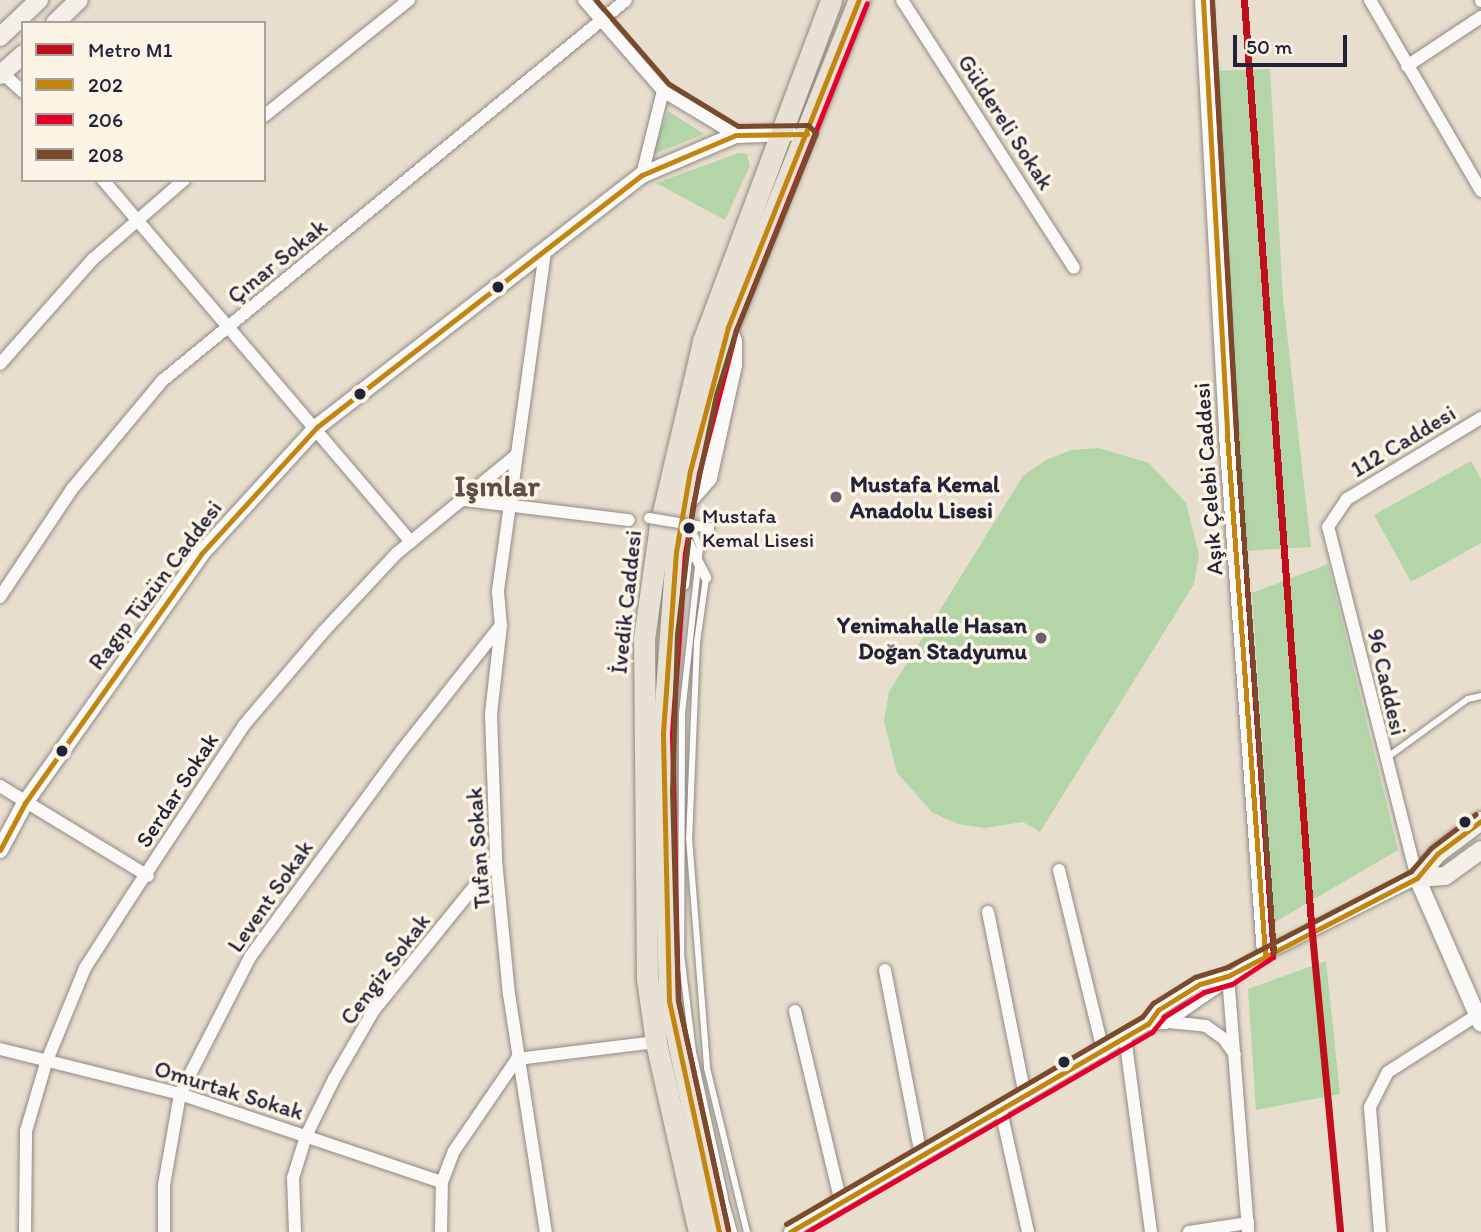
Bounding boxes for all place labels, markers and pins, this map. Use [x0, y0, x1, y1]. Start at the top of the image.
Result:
unlabelled marker [491, 280, 505, 294]
unlabelled marker [353, 387, 367, 401]
place label: Mustafa Kemal Anadolu Lisesi [850, 470, 999, 524]
marker: Mustafa Kemal Anadolu Lisesi [828, 489, 844, 505]
place label: Mustafa Kemal Lisesi [702, 503, 814, 553]
marker: Mustafa Kemal Lisesi [682, 521, 696, 535]
place label: Yenimahalle Hasan Doğan Stadyumu [839, 611, 1027, 665]
marker: Yenimahalle Hasan Doğan Stadyumu [1033, 630, 1049, 646]
unlabelled marker [55, 744, 69, 758]
unlabelled marker [1458, 815, 1472, 829]
unlabelled marker [1057, 1055, 1071, 1069]

